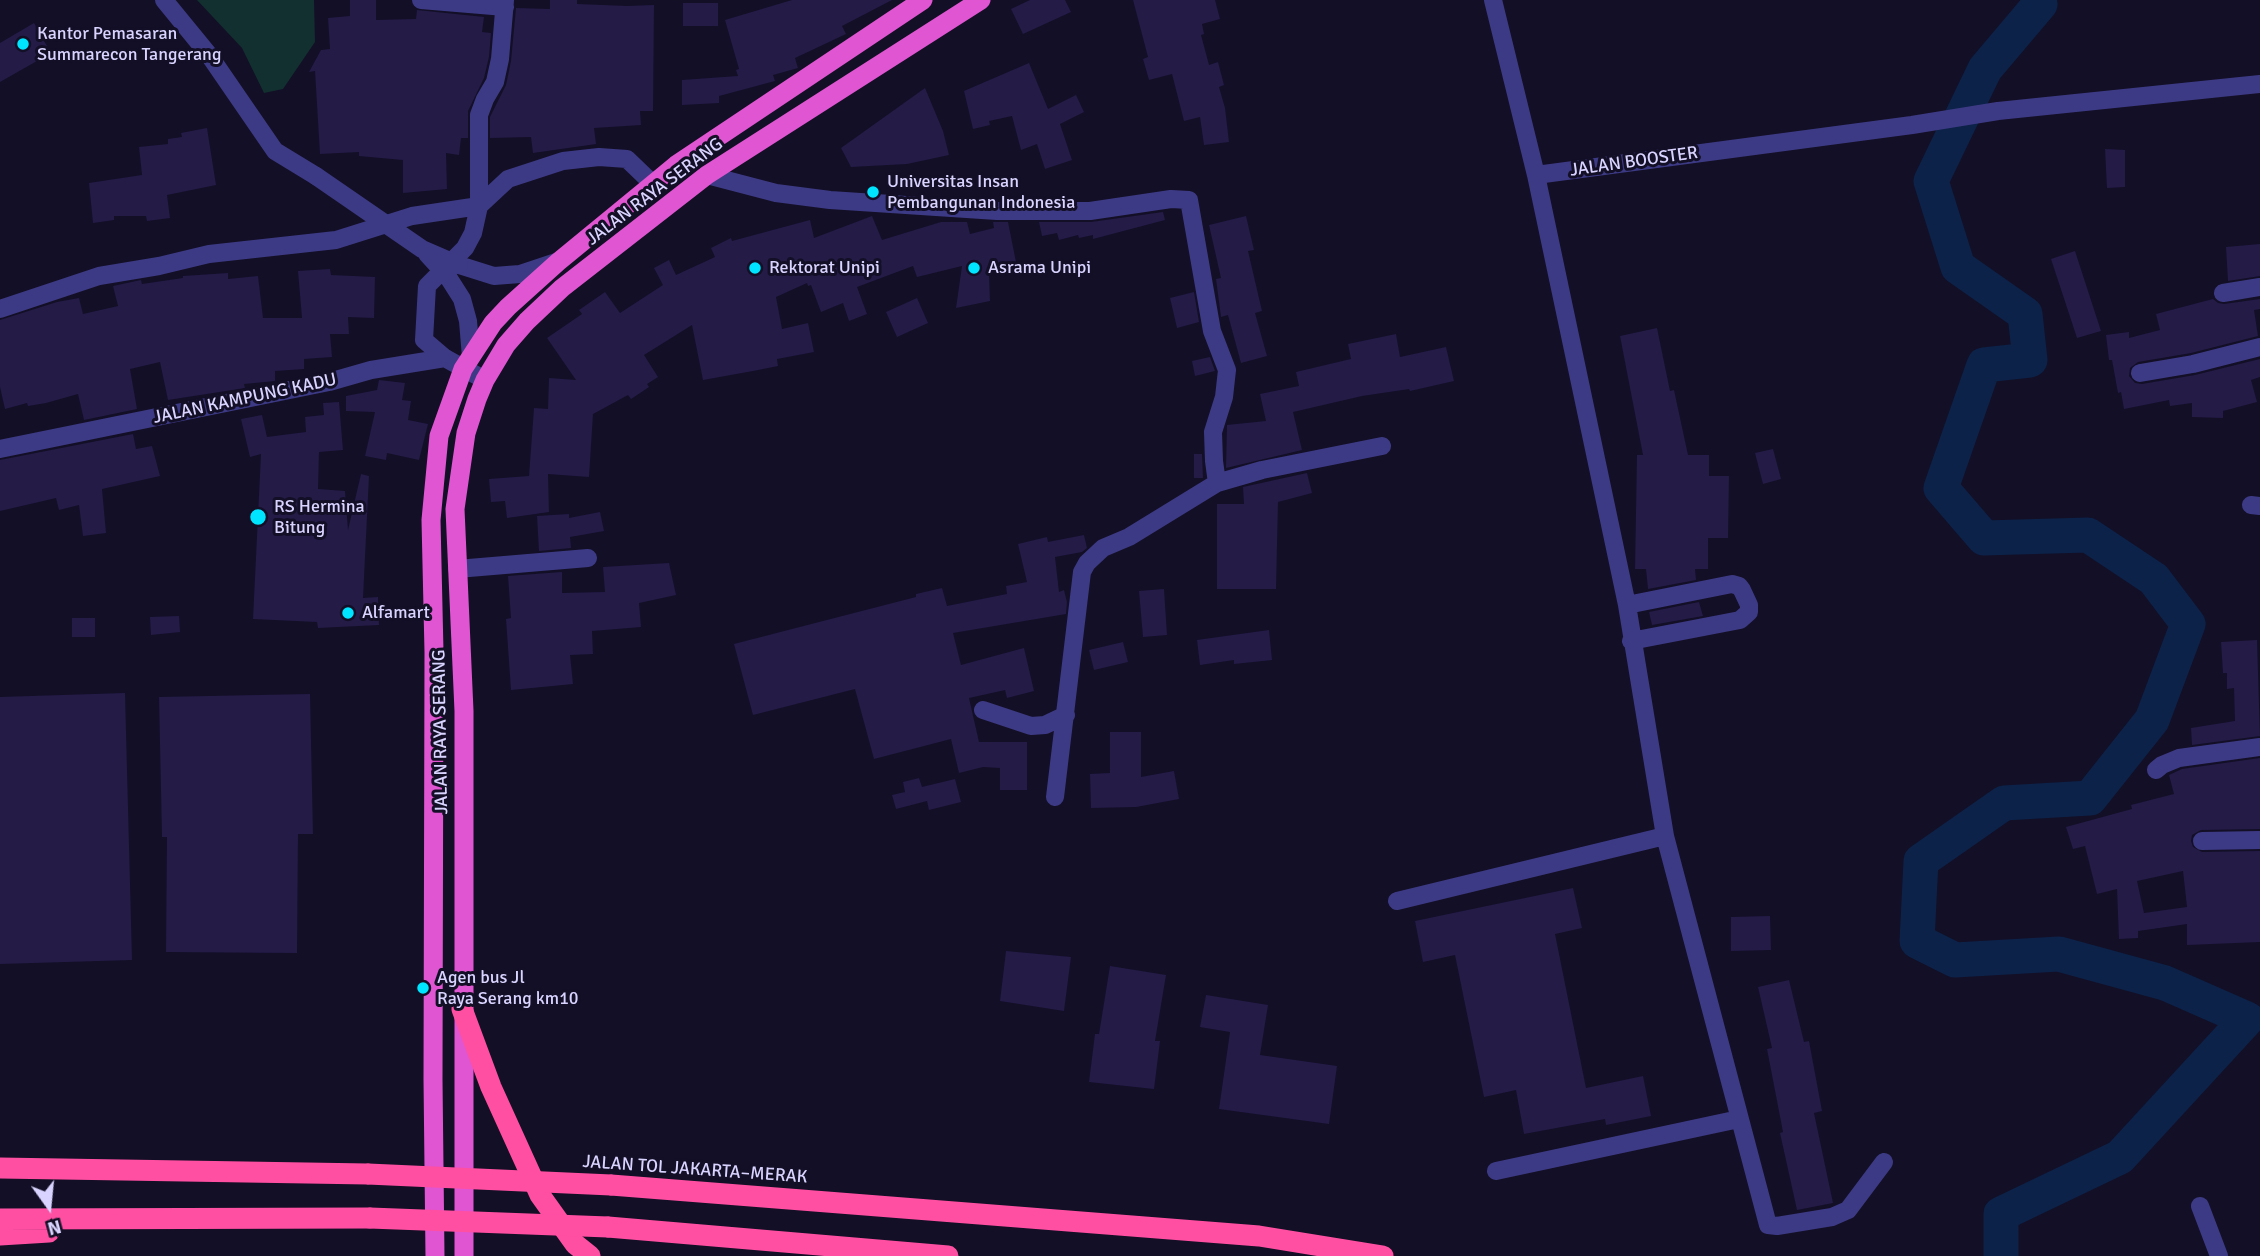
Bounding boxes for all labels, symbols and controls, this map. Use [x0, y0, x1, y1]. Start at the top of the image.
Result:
place label: Kantor Pemasaran Summarecon Tangerang [37, 23, 221, 66]
marker: Kantor Pemasaran Summarecon Tangerang [15, 36, 31, 52]
street label: JALAN RAYA SERANG [583, 134, 727, 250]
street label: JALAN BOOSTER [1569, 142, 1699, 182]
place label: Universitas Insan Pembangunan Indonesia [887, 171, 1075, 214]
marker: Universitas Insan Pembangunan Indonesia [865, 184, 881, 200]
place label: Rektorat Unipi [769, 257, 880, 279]
place label: Asrama Unipi [988, 257, 1091, 279]
marker: Rektorat Unipi [747, 260, 763, 276]
marker: Asrama Unipi [966, 260, 982, 276]
street label: JALAN KAMPUNG KADU [151, 369, 339, 429]
place label: RS Hermina Bitung [274, 496, 365, 538]
marker: RS Hermina Bitung [248, 507, 268, 527]
place label: Alfamart [362, 602, 430, 624]
marker: Alfamart [340, 605, 356, 621]
street label: JALAN RAYA SERANG [429, 649, 453, 815]
place label: Agen bus Jl Raya Serang km10 [437, 967, 579, 1010]
marker: Agen bus Jl Raya Serang km10 [415, 980, 431, 996]
street label: JALAN TOL JAKARTA–MERAK [582, 1151, 808, 1189]
north arrow [14, 1172, 84, 1242]
text: N [45, 1214, 64, 1241]

